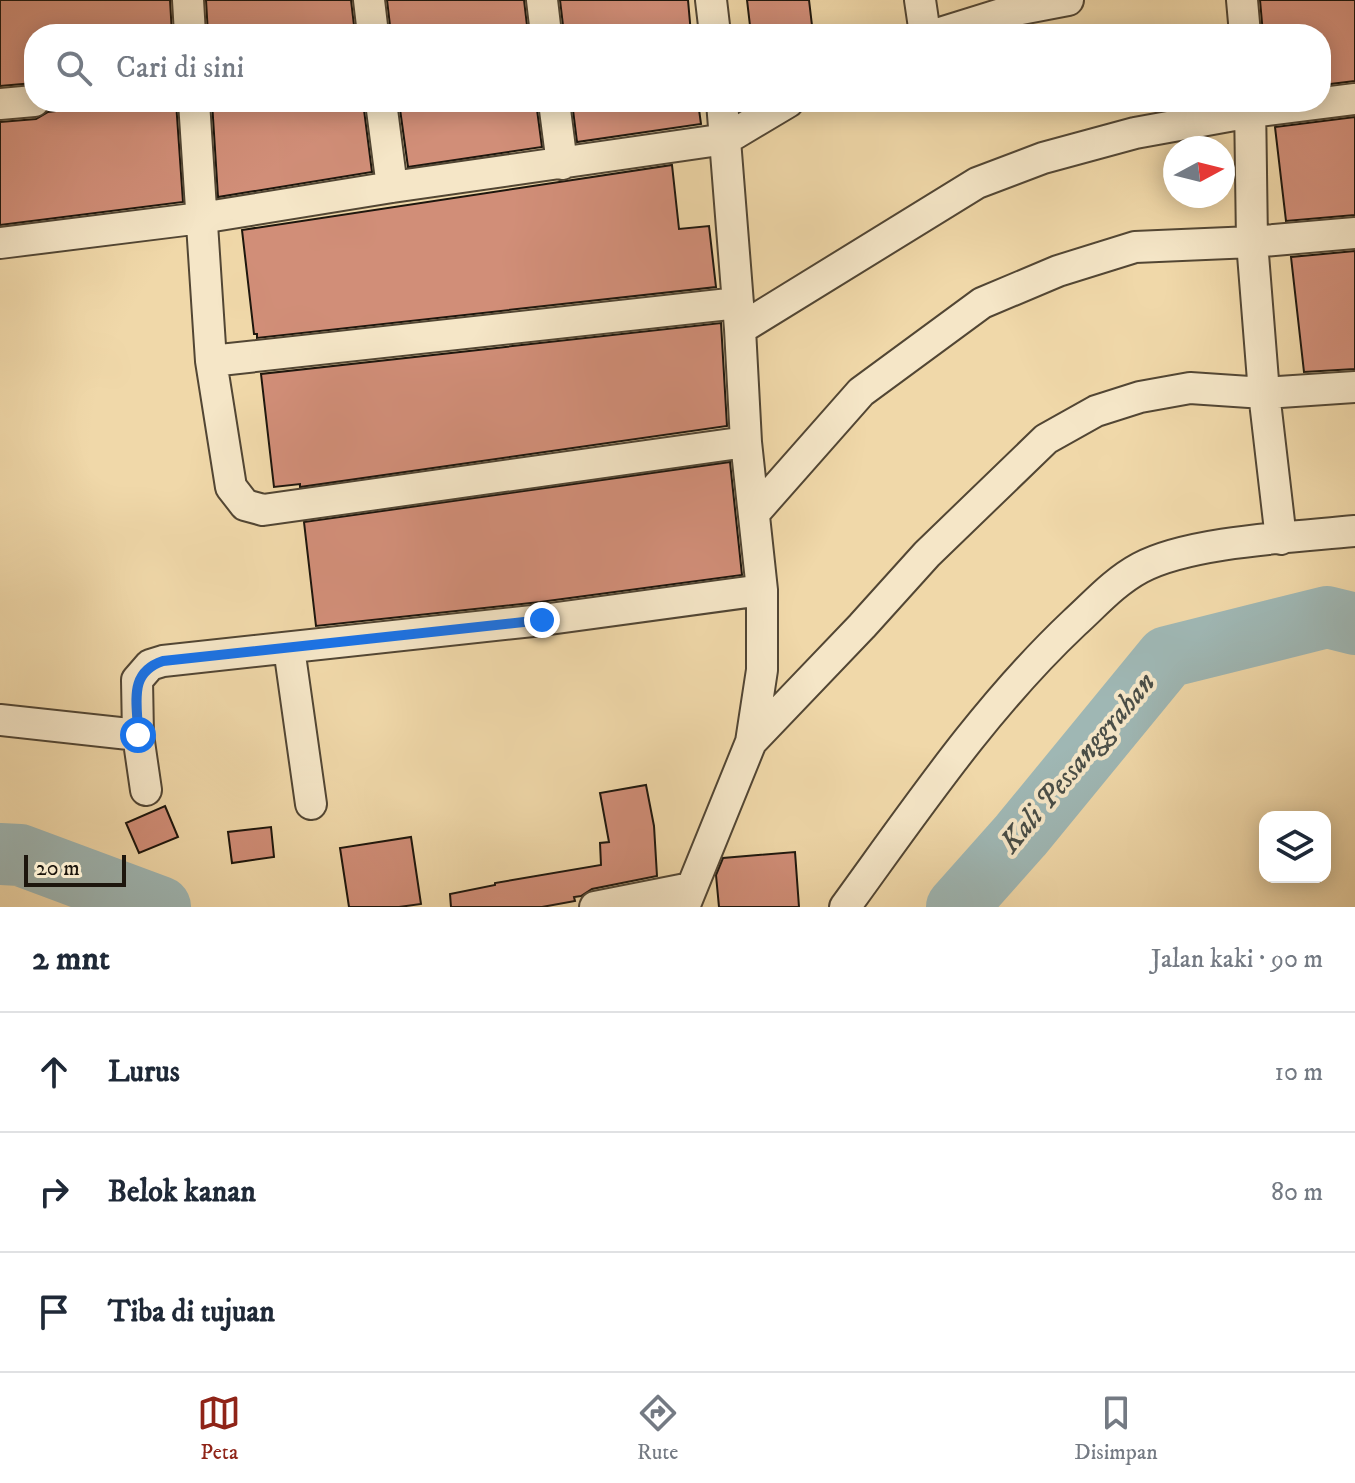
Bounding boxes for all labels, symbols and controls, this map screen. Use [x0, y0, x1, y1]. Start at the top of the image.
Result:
search box [24, 24, 1331, 112]
icon: search [52, 46, 96, 90]
text: Cari di sini [116, 50, 244, 87]
north arrow [1163, 136, 1235, 208]
route end [524, 602, 560, 638]
water label: Kali Pessanggrahan [991, 665, 1164, 861]
route start [120, 717, 156, 753]
map controls [1259, 811, 1331, 883]
button: layers [1259, 811, 1331, 883]
scale bar [24, 851, 126, 887]
text: 20 m [36, 855, 80, 882]
text: 2 mnt [32, 938, 110, 980]
text: Jalan kaki · 90 m [1151, 943, 1323, 976]
icon: ahead [32, 1050, 76, 1094]
text: Lurus [108, 1054, 180, 1091]
text: 10 m [1274, 1056, 1323, 1089]
icon: right [32, 1170, 76, 1214]
text: Belok kanan [108, 1174, 256, 1211]
text: 80 m [1271, 1176, 1323, 1209]
icon: arrive [32, 1290, 76, 1334]
text: Tiba di tujuan [108, 1294, 275, 1331]
tab: Peta [197, 1391, 241, 1466]
tab: Rute [636, 1391, 680, 1466]
tab: Disimpan [1074, 1391, 1158, 1466]

